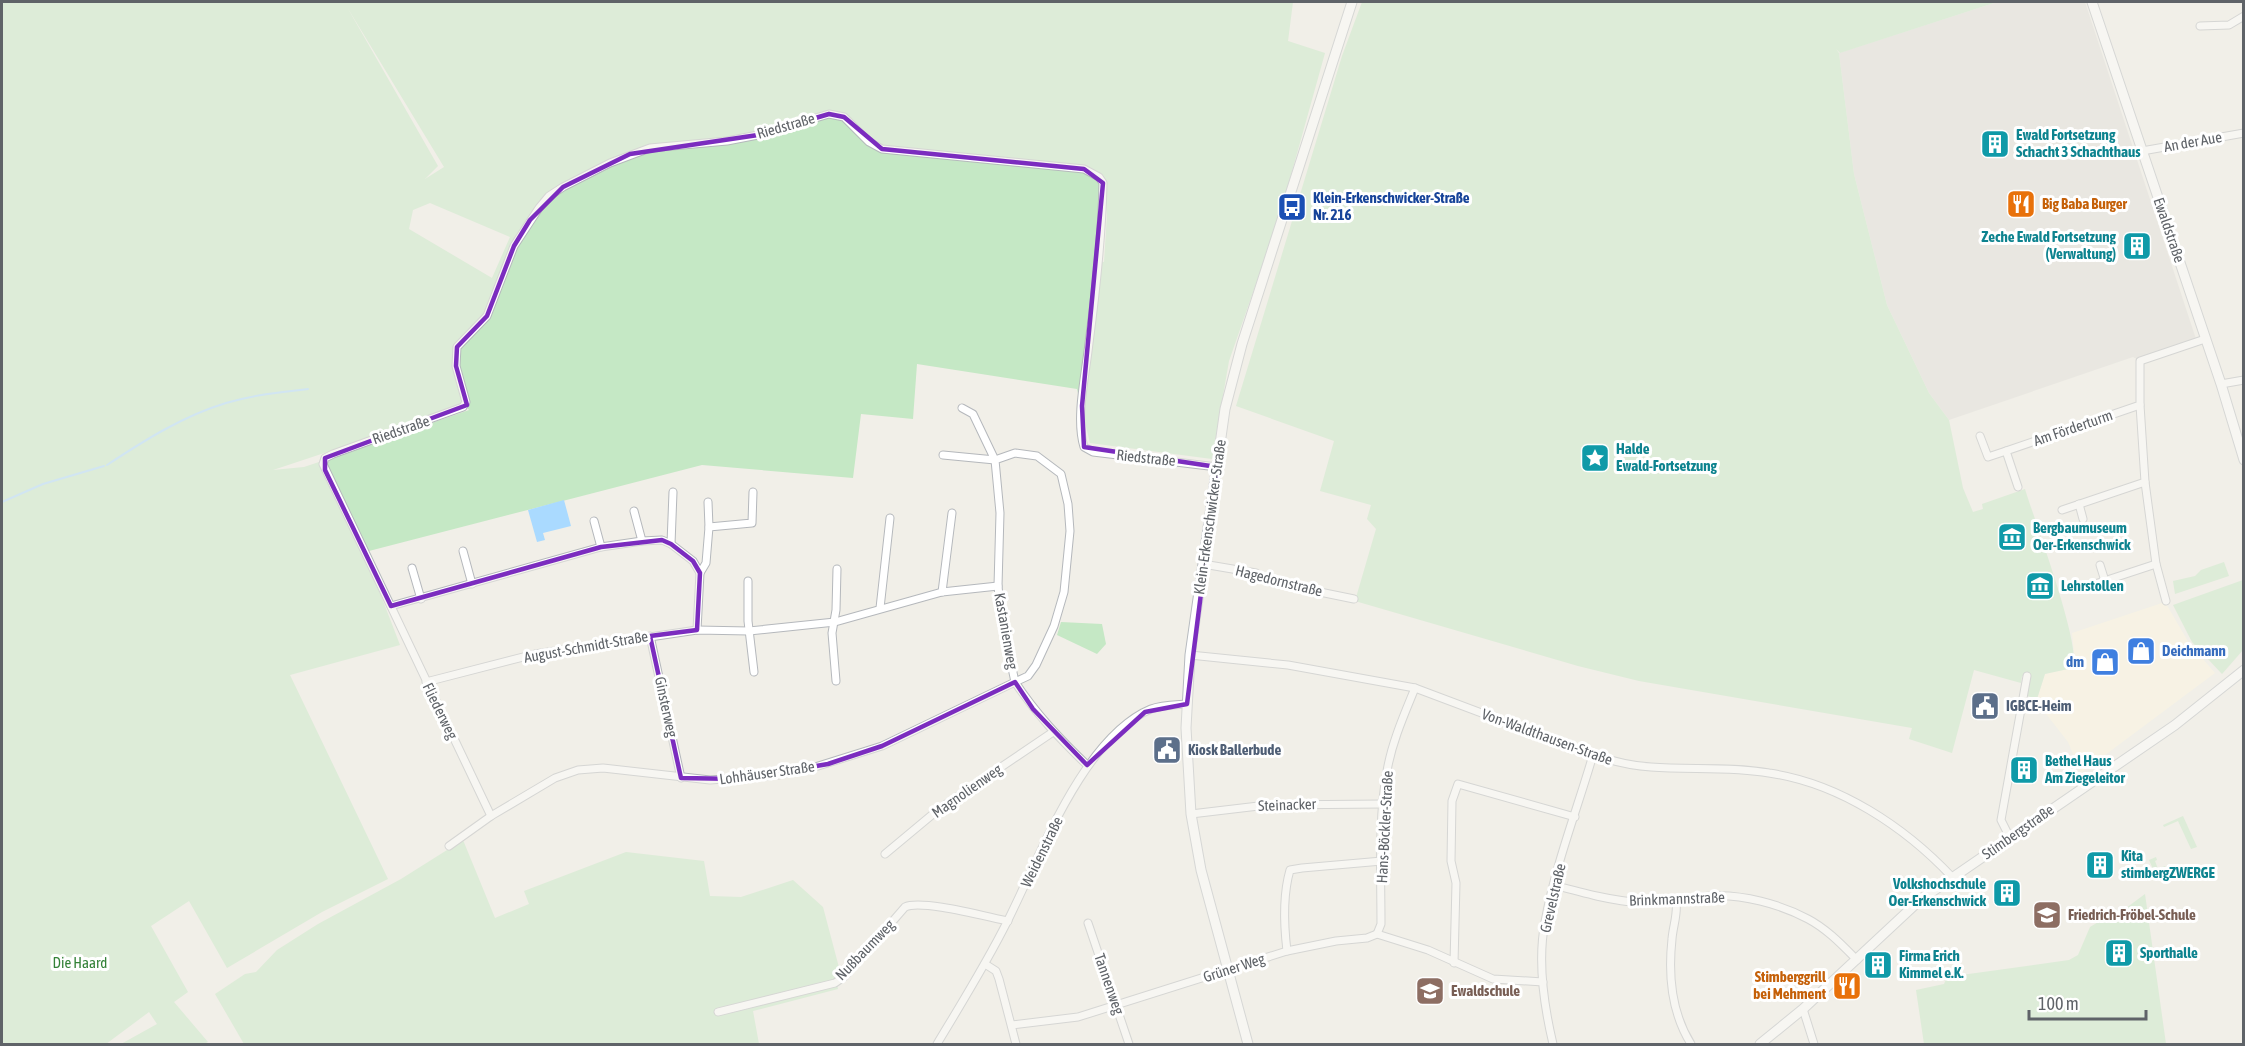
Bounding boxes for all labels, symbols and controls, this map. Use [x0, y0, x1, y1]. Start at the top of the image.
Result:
street label: Riedstraße [755, 109, 817, 142]
place label: Ewald Fortsetzung Schacht 3 Schachthaus [2016, 126, 2141, 160]
building icon: Ewald Fortsetzung Schacht 3 Schachthaus [1979, 128, 2011, 160]
street label: An der Aue [2163, 128, 2223, 155]
restaurant icon: Big Baba Burger [2005, 188, 2037, 220]
place label: Klein-Erkenschwicker-Straße Nr. 216 [1313, 189, 1470, 223]
bus stop icon: Klein-Erkenschwicker-Straße Nr. 216 [1276, 191, 1308, 223]
place label: Big Baba Burger [2042, 195, 2128, 212]
street label: Ewaldstraße [2150, 195, 2189, 265]
place label: Zeche Ewald Fortsetzung (Verwaltung) [1981, 228, 2117, 262]
building icon: Zeche Ewald Fortsetzung (Verwaltung) [2121, 230, 2153, 262]
street label: Am Förderturm [2031, 406, 2115, 449]
street label: Riedstraße [370, 412, 432, 447]
street label: Klein-Erkenschwicker-Straße [1190, 438, 1229, 596]
place label: Halde Ewald-Fortsetzung [1616, 440, 1718, 474]
place icon: Halde Ewald-Fortsetzung [1579, 442, 1611, 474]
street label: Riedstraße [1116, 446, 1177, 469]
place label: Bergbaumuseum Oer-Erkenschwick [2033, 519, 2131, 553]
museum icon: Bergbaumuseum Oer-Erkenschwick [1996, 521, 2028, 553]
street label: Hagedornstraße [1234, 561, 1325, 600]
museum icon: Lehrstollen [2024, 570, 2056, 602]
place label: Lehrstollen [2061, 577, 2124, 594]
street label: Kastanienweg [991, 591, 1022, 671]
street label: August-Schmidt-Straße [522, 627, 650, 666]
shop icon: Deichmann [2125, 635, 2157, 667]
place label: Deichmann [2162, 642, 2226, 659]
shop icon: dm [2089, 646, 2121, 678]
place label: dm [2066, 653, 2084, 670]
street label: Ginsterweg [652, 675, 681, 739]
street label: Fliederweg [420, 680, 462, 742]
public building icon: IGBCE-Heim [1969, 690, 2001, 722]
place label: IGBCE-Heim [2006, 697, 2072, 714]
street label: Von-Waldthausen-Straße [1479, 705, 1615, 768]
public building icon: Kiosk Ballerbude [1151, 734, 1183, 766]
place label: Kiosk Ballerbude [1188, 741, 1281, 758]
place label: Bethel Haus Am Ziegeleitor [2044, 752, 2125, 786]
building icon: Bethel Haus Am Ziegeleitor [2008, 754, 2040, 786]
street label: Lohhäuser Straße [718, 757, 816, 788]
street label: Magnolienweg [929, 760, 1005, 821]
street label: Hans-Böckler-Straße [1373, 770, 1396, 884]
street label: Steinacker [1258, 795, 1317, 814]
street label: Stimbergstraße [1979, 800, 2057, 863]
street label: Weidenstraße [1017, 814, 1066, 890]
place label: Kita stimbergZWERGE [2121, 847, 2216, 881]
building icon: Kita stimbergZWERGE [2084, 849, 2116, 881]
street label: Grevelstraße [1536, 861, 1569, 934]
place label: Volkshochschule Oer-Erkenschwick [1888, 875, 1986, 909]
building icon: Volkshochschule Oer-Erkenschwick [1991, 877, 2023, 909]
street label: Brinkmannstraße [1629, 888, 1725, 909]
school or university icon: Friedrich-Fröbel-Schule [2031, 899, 2063, 931]
place label: Friedrich-Fröbel-Schule [2068, 906, 2196, 923]
street label: Nußbaumweg [832, 916, 898, 983]
building icon: Sporthalle [2103, 937, 2135, 969]
place label: Sporthalle [2140, 944, 2198, 961]
place label: Firma Erich Kimmel e.K. [1899, 947, 1964, 981]
street label: Grüner Weg [1201, 949, 1267, 985]
building icon: Firma Erich Kimmel e.K. [1862, 949, 1894, 981]
street label: Tannenweg [1091, 951, 1128, 1017]
park label: Die Haard [53, 954, 107, 971]
place label: Stimberggrill bei Mehment [1753, 968, 1827, 1002]
restaurant icon: Stimberggrill bei Mehment [1831, 970, 1863, 1002]
school or university icon: Ewaldschule [1414, 975, 1446, 1007]
place label: Ewaldschule [1451, 982, 1520, 999]
scale bar [2029, 983, 2146, 1021]
text: 100 m [2038, 993, 2079, 1014]

